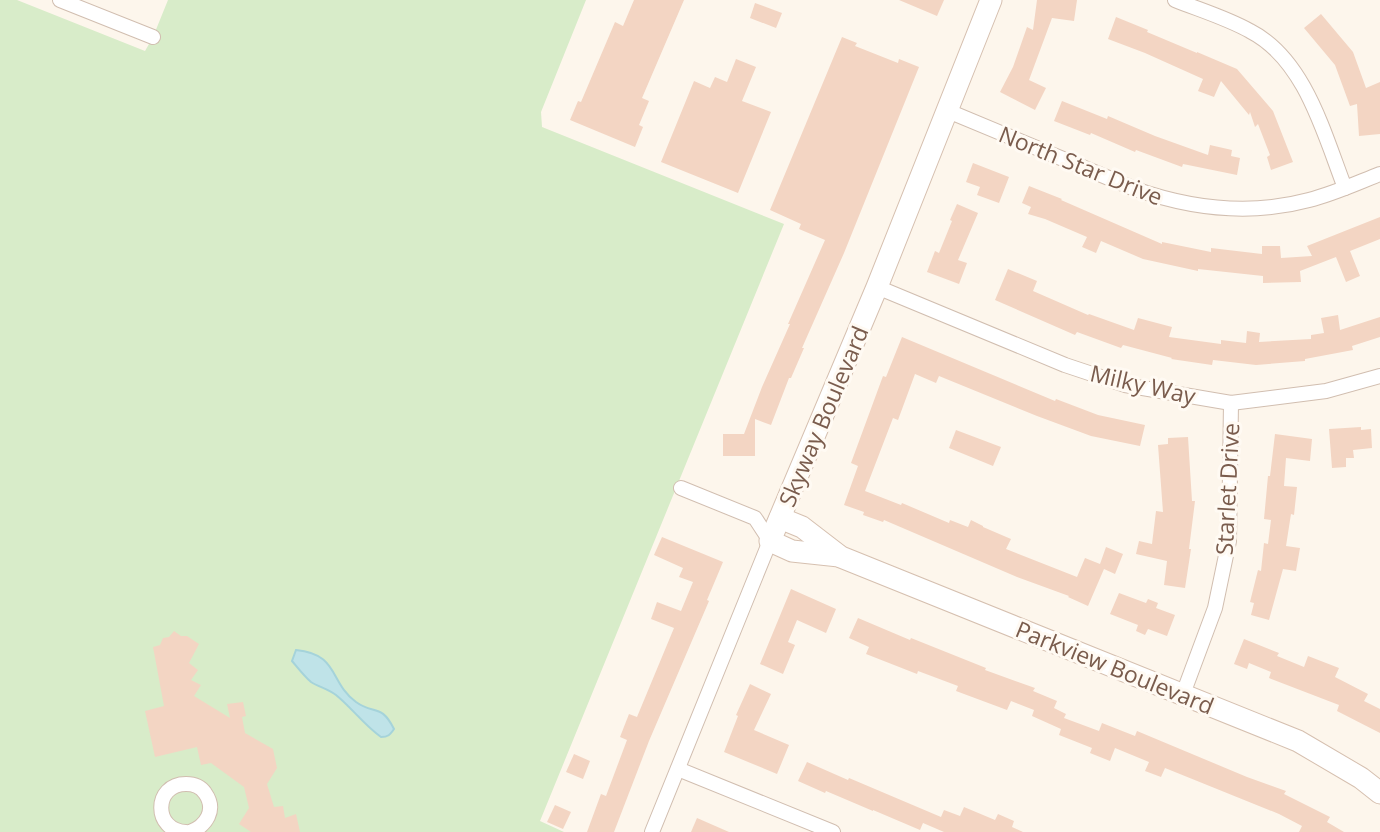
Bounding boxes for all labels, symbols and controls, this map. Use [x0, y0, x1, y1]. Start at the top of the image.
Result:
street label: North Star Drive [994, 118, 1168, 212]
street label: Skyway Boulevard [770, 321, 876, 511]
street label: Milky Way [1087, 356, 1199, 412]
street label: Starlet Drive [1208, 422, 1246, 556]
street label: Parkview Boulevard [1011, 613, 1219, 721]

